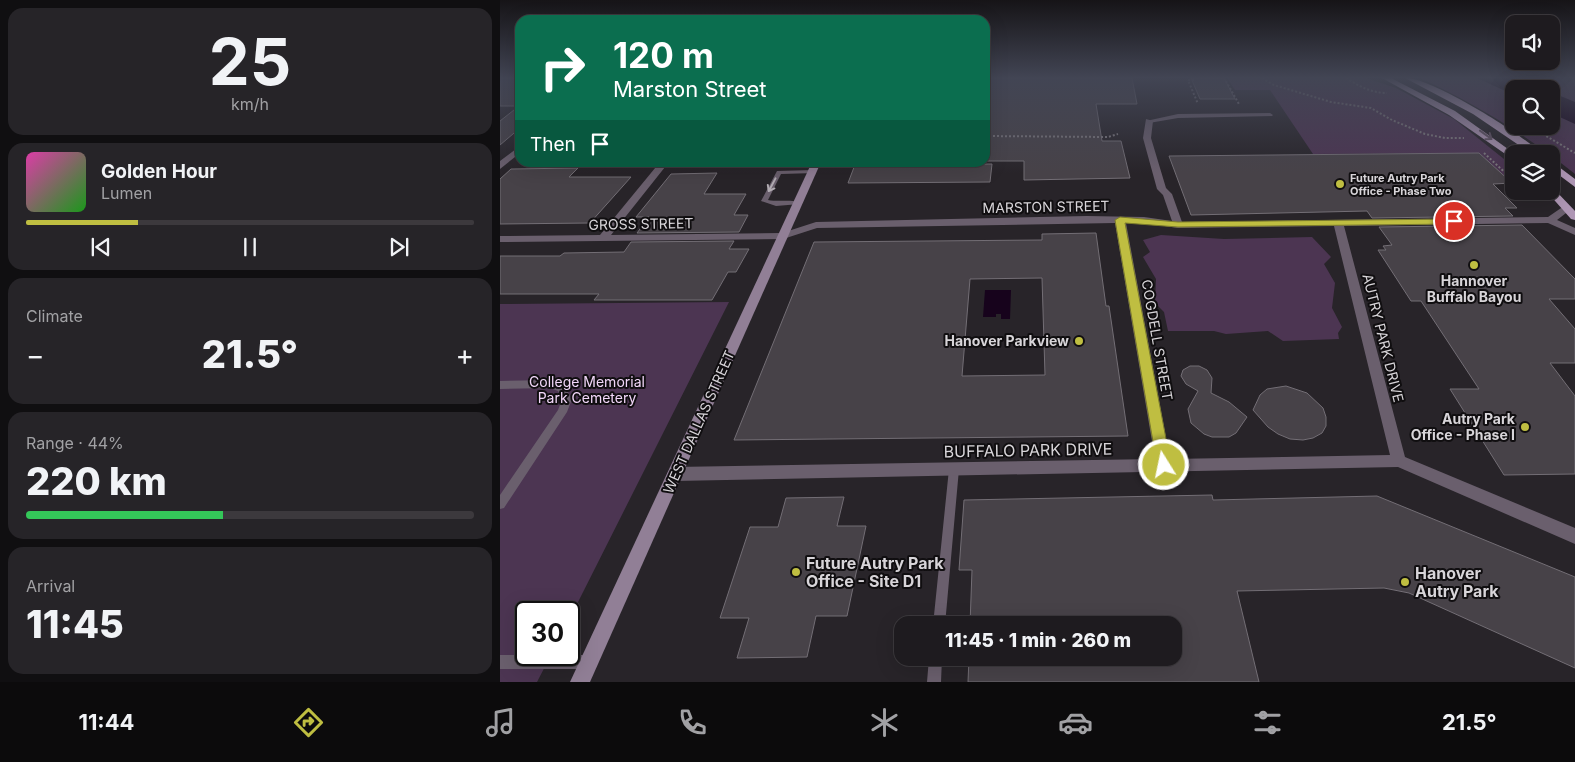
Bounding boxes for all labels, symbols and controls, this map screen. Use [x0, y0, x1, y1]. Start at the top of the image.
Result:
map controls [1505, 15, 1560, 200]
button: sound [1505, 15, 1560, 70]
text: 25 [209, 22, 291, 101]
text: 120 m [613, 34, 714, 76]
icon: right [530, 35, 595, 100]
text: Marston Street [613, 76, 767, 102]
button: search [1505, 80, 1560, 135]
text: km/h [231, 94, 269, 114]
icon: arrive [586, 130, 614, 158]
one-way arrow [1479, 130, 1493, 140]
text: Then [530, 133, 576, 156]
button: layers [1505, 145, 1560, 200]
text: Golden Hour [101, 160, 217, 183]
place label: Future Autry Park Office - Phase Two [1350, 171, 1452, 198]
one-way arrow [767, 178, 777, 193]
marker: Future Autry Park Office - Phase Two [1334, 178, 1346, 190]
text: Lumen [101, 183, 152, 203]
street label: MARSTON STREET [982, 197, 1110, 216]
pin [1433, 200, 1475, 242]
icon: arrive [1440, 207, 1468, 235]
street label: GROSS STREET [588, 214, 694, 233]
icon: previous [87, 233, 115, 261]
icon: pause [236, 233, 264, 261]
icon: next [385, 233, 413, 261]
marker: Hannover Buffalo Bayou [1468, 259, 1480, 271]
street label: AUTRY PARK DRIVE [1359, 272, 1408, 404]
place label: Hannover Buffalo Bayou [1427, 272, 1521, 305]
street label: COGDELL STREET [1138, 278, 1177, 402]
text: Climate [26, 306, 83, 326]
text: 21.5° [202, 331, 298, 377]
place label: Hanover Parkview [944, 332, 1069, 349]
marker: Hanover Parkview [1073, 335, 1085, 347]
text: − [26, 338, 45, 372]
text: + [455, 338, 474, 372]
street label: WEST DALLAS STREET [659, 348, 738, 496]
park label: College Memorial Park Cemetery [529, 373, 645, 406]
place label: Autry Park Office - Phase I [1411, 410, 1516, 443]
marker: Autry Park Office - Phase I [1519, 421, 1531, 433]
text: Range · 44% [26, 433, 124, 453]
position arrow [1137, 438, 1189, 490]
street label: BUFFALO PARK DRIVE [944, 439, 1112, 461]
text: 220 km [26, 458, 167, 504]
place label: Future Autry Park Office - Site D1 [806, 553, 944, 591]
place label: Hanover Autry Park [1415, 563, 1499, 601]
marker: Future Autry Park Office - Site D1 [790, 566, 802, 578]
text: Arrival [26, 576, 75, 596]
marker: Hanover Autry Park [1399, 576, 1411, 588]
text: 11:45 [26, 601, 124, 647]
speed limit sign: 30 [515, 601, 580, 666]
text: 11:45 · 1 min · 260 m [945, 629, 1131, 652]
icon: directions [291, 705, 326, 740]
icon: music [483, 705, 518, 740]
icon: phone [675, 705, 710, 740]
icon: climate [867, 705, 902, 740]
icon: car [1058, 705, 1093, 740]
icon: filters [1250, 705, 1285, 740]
text: 11:44 [78, 709, 134, 735]
text: 21.5° [1442, 709, 1497, 735]

